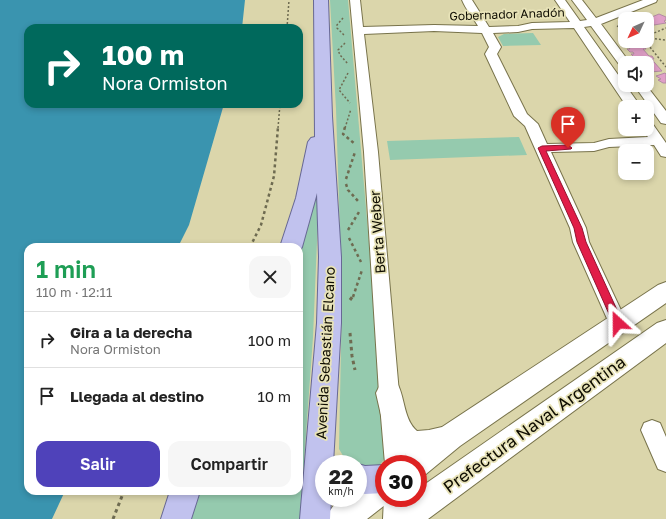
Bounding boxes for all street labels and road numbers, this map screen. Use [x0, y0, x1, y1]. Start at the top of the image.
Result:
street label: Gobernador Anadón [449, 4, 565, 24]
street label: Berta Weber [366, 189, 388, 274]
street label: Avenida Sebastián Elcano [312, 266, 338, 440]
street label: Prefectura Naval Argentina [439, 351, 629, 497]

